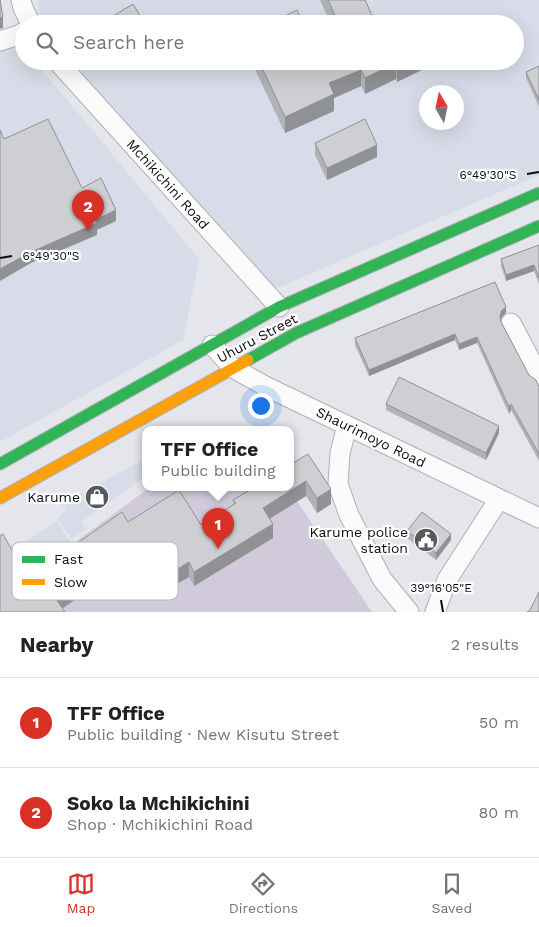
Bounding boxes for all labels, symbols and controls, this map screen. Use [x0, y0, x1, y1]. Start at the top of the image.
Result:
search box [15, 15, 524, 70]
icon: search [33, 29, 61, 57]
text: Search here [73, 31, 184, 54]
north arrow [419, 85, 464, 130]
street label: Mchikichini Road [123, 136, 213, 232]
text: 6°49'30"S [459, 168, 517, 182]
pin: 2 [72, 190, 104, 231]
text: 6°49'30"S [22, 249, 80, 263]
street label: Uhuru Street [214, 310, 300, 366]
your location [248, 393, 274, 419]
street label: Shaurimoyo Road [314, 404, 428, 470]
popup [142, 426, 294, 491]
text: TFF Office [161, 438, 258, 461]
text: Public building [161, 461, 276, 480]
shop icon: Karume [84, 484, 110, 510]
place label: Karume [27, 489, 80, 505]
pin: 1 [202, 508, 234, 549]
place label: Karume police station [309, 524, 408, 556]
public building icon: Karume police station [413, 527, 439, 553]
legend [12, 542, 178, 600]
text: Fast [54, 551, 83, 567]
text: Slow [54, 574, 87, 590]
text: 39°16'05"E [410, 581, 472, 595]
text: Nearby [20, 632, 93, 657]
text: 2 results [451, 635, 519, 654]
text: TFF Office [67, 702, 165, 725]
text: 1 [33, 713, 39, 732]
text: 50 m [479, 713, 519, 732]
text: Public building · New Kisutu Street [67, 725, 339, 744]
text: Soko la Mchikichini [67, 792, 249, 815]
text: 2 [31, 803, 41, 822]
text: 80 m [478, 803, 519, 822]
text: Shop · Mchikichini Road [67, 815, 253, 834]
tab: Map [67, 870, 95, 916]
tab: Directions [229, 870, 298, 916]
tab: Saved [432, 870, 472, 916]

